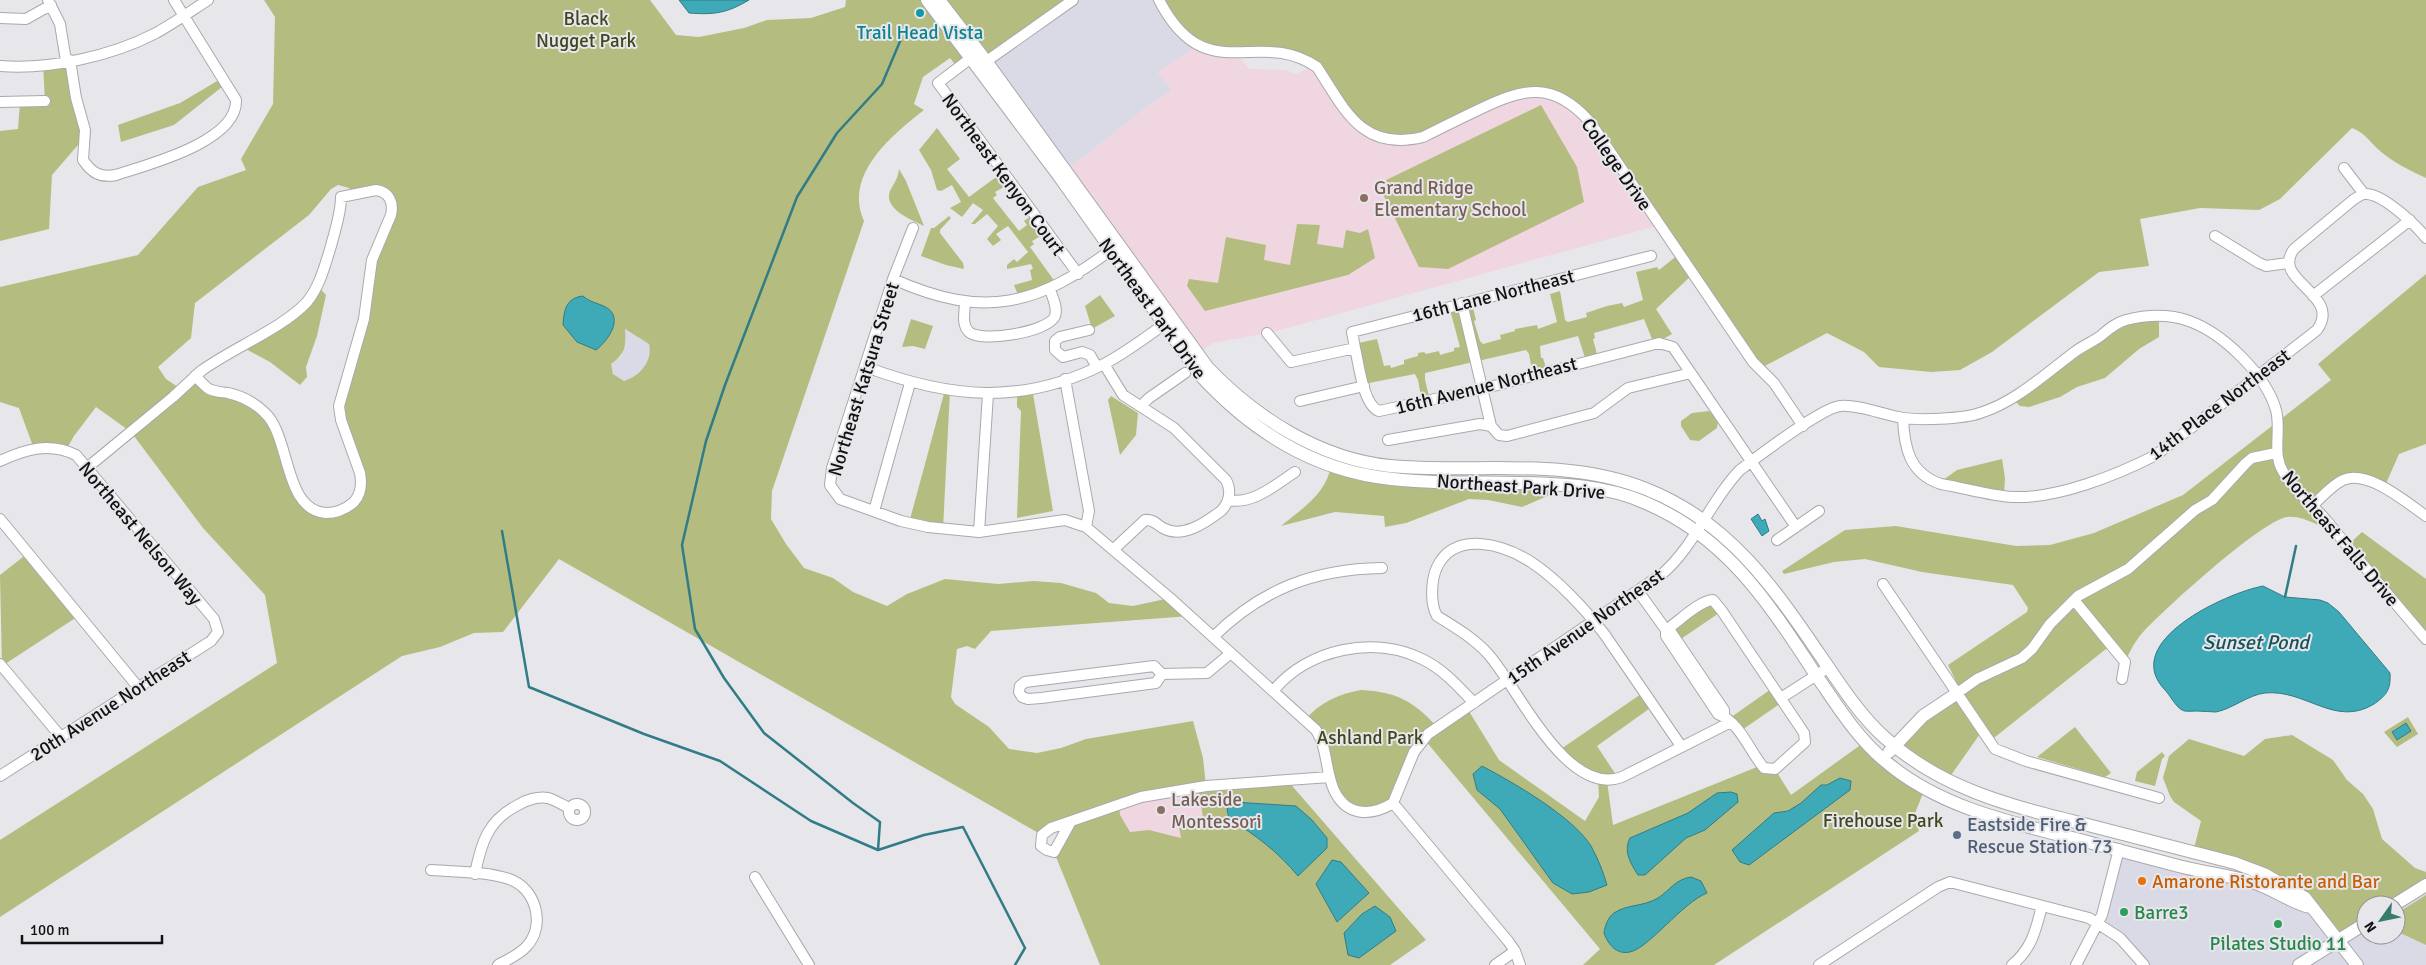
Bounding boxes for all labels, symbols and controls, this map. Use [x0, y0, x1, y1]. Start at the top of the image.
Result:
park label: Black Nugget Park [536, 7, 637, 53]
marker: Trail Head Vista [914, 7, 926, 19]
place label: Trail Head Vista [857, 21, 983, 45]
street label: Northeast Kenyon Court [936, 89, 1070, 261]
street label: College Drive [1575, 114, 1657, 216]
place label: Grand Ridge Elementary School [1374, 176, 1527, 222]
marker: Grand Ridge Elementary School [1358, 192, 1370, 204]
street label: Northeast Park Drive [1093, 233, 1211, 384]
street label: 16th Lane Northeast [1410, 264, 1577, 328]
street label: Northeast Katsura Street [823, 279, 905, 479]
street label: 14th Place Northeast [2144, 343, 2296, 466]
street label: 16th Avenue Northeast [1393, 352, 1580, 420]
street label: Northeast Nelson Way [73, 457, 207, 610]
street label: Northeast Falls Drive [2276, 466, 2404, 612]
street label: Northeast Park Drive [1436, 469, 1606, 505]
street label: 15th Avenue Northeast [1502, 563, 1669, 690]
water label: Sunset Pond [2203, 630, 2311, 655]
street label: 20th Avenue Northeast [26, 645, 196, 767]
park label: Ashland Park [1317, 726, 1424, 750]
place label: Lakeside Montessori [1171, 788, 1262, 834]
marker: Lakeside Montessori [1155, 804, 1167, 816]
park label: Firehouse Park [1823, 809, 1944, 833]
place label: Eastside Fire & Rescue Station 73 [1967, 813, 2113, 859]
marker: Eastside Fire & Rescue Station 73 [1951, 829, 1963, 841]
place label: Amarone Ristorante and Bar [2152, 870, 2380, 894]
marker: Amarone Ristorante and Bar [2136, 875, 2148, 887]
north arrow [2356, 895, 2406, 945]
place label: Barre3 [2134, 901, 2189, 925]
marker: Barre3 [2118, 906, 2130, 918]
scale bar [22, 912, 162, 944]
marker: Pilates Studio 11 [2272, 918, 2284, 930]
text: N [2361, 918, 2380, 936]
text: 100 m [30, 921, 70, 939]
place label: Pilates Studio 11 [2210, 932, 2346, 956]

